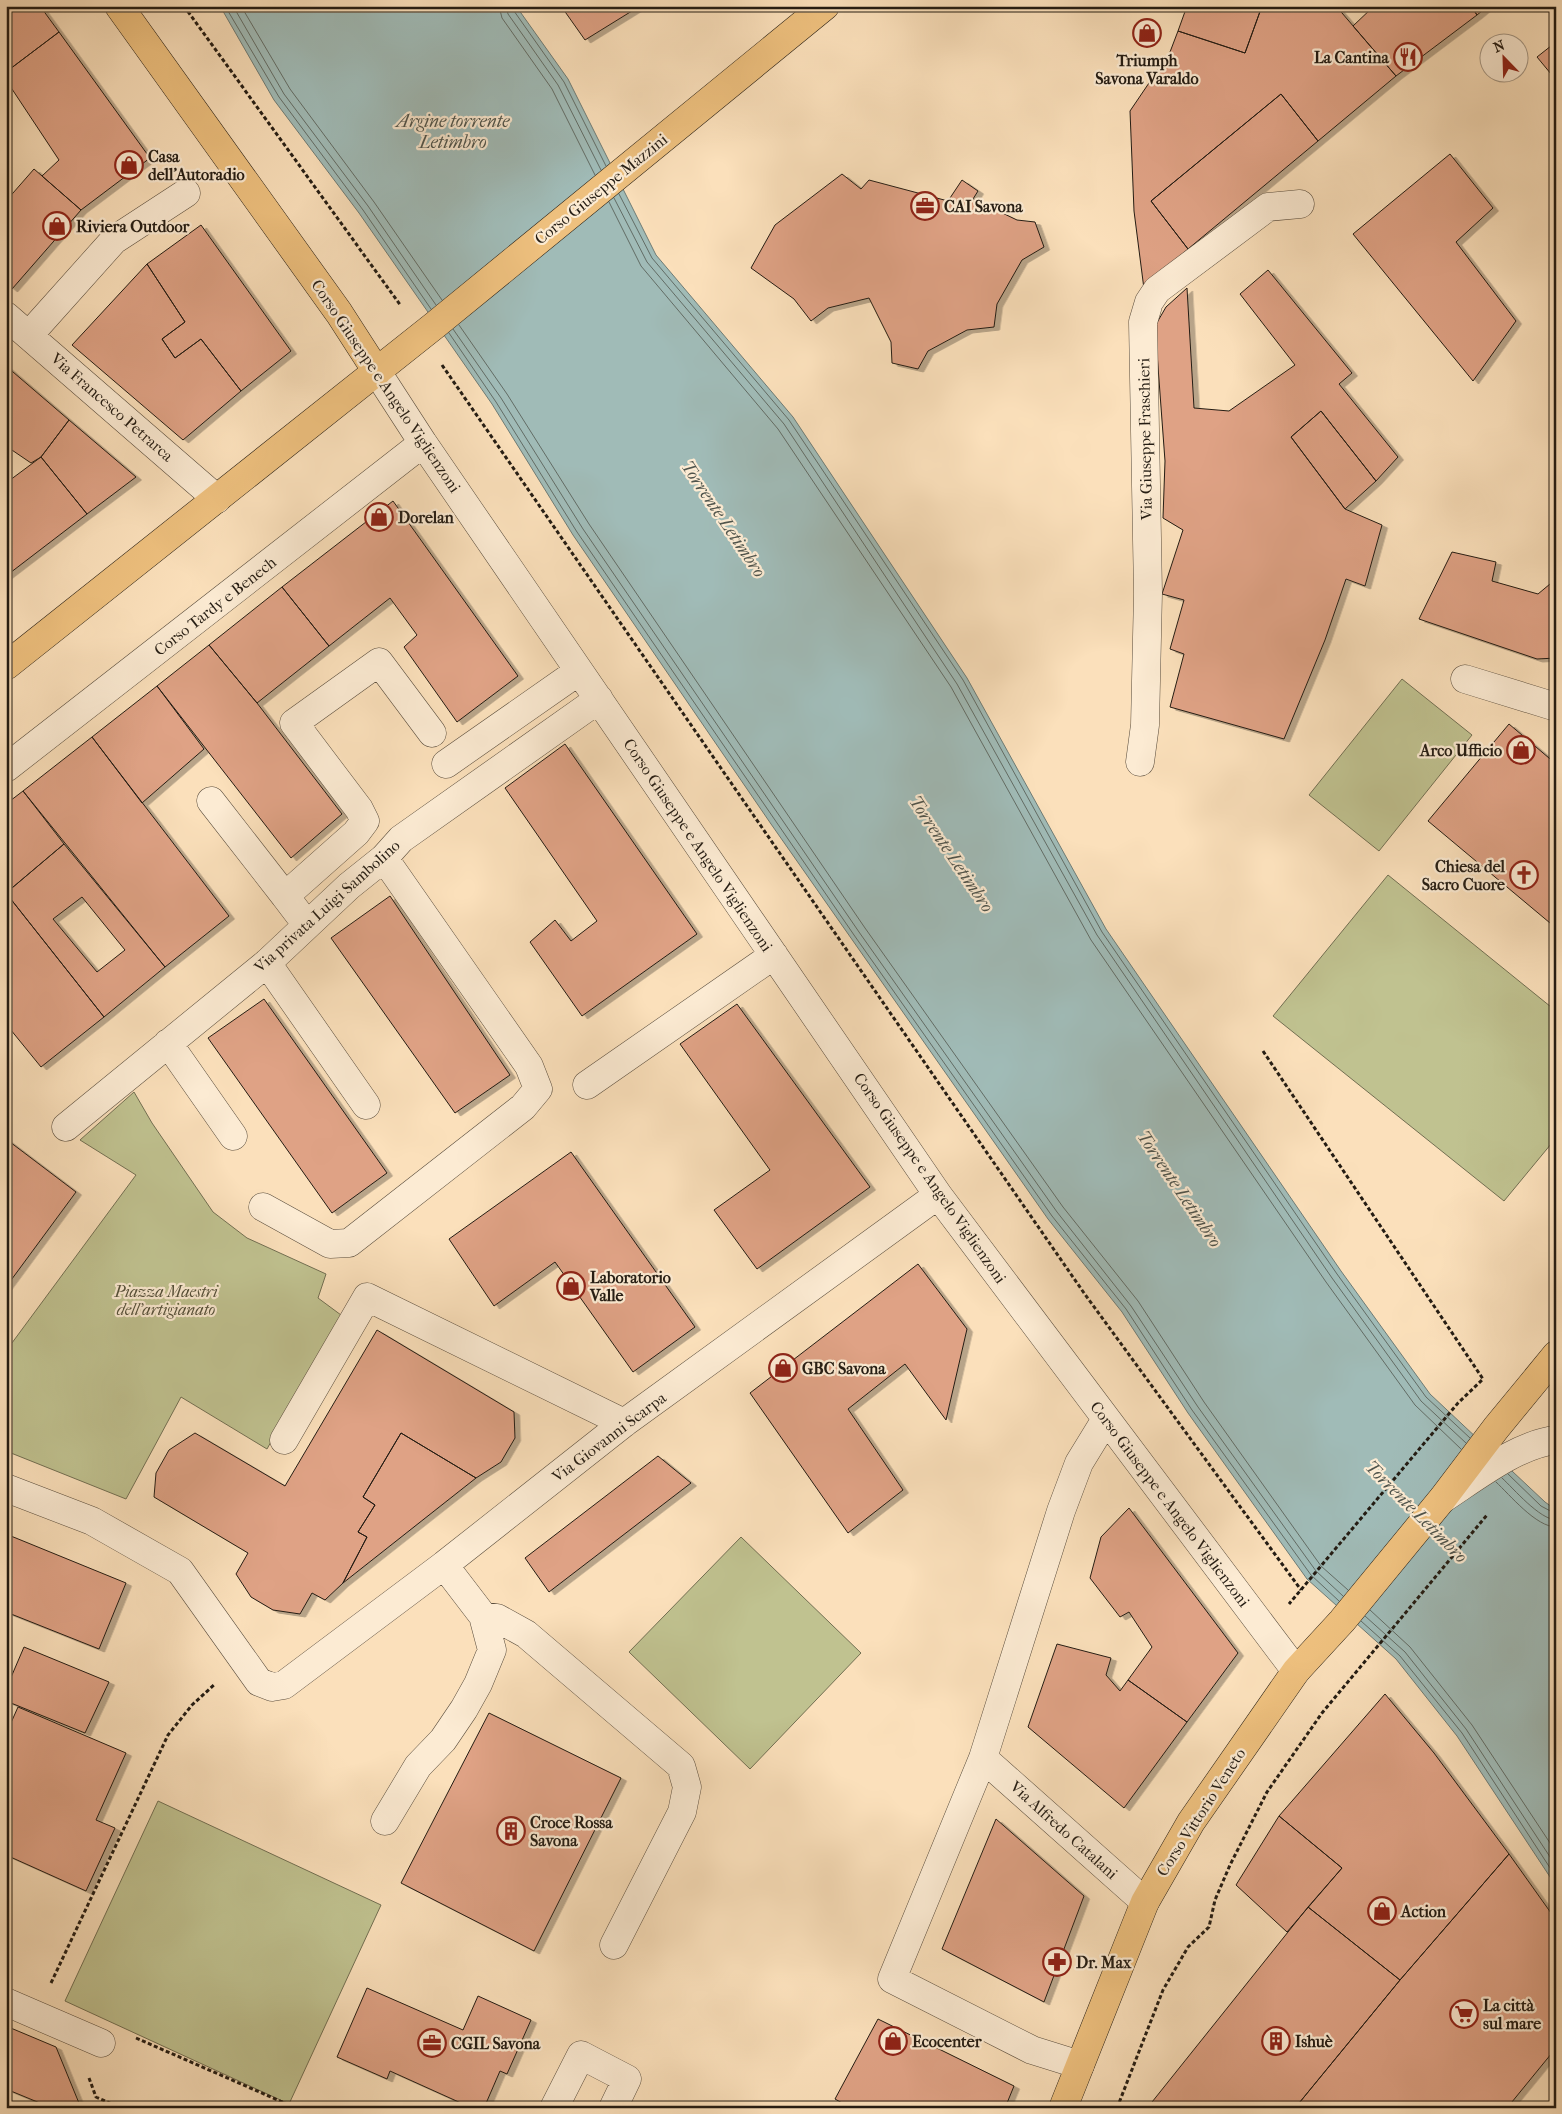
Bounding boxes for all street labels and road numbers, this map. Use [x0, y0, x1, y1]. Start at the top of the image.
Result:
street label: Corso Giuseppe Mazzini [531, 129, 671, 248]
street label: Corso Giuseppe e Angelo Viglienzoni [307, 276, 465, 496]
street label: Via Francesco Petrarca [46, 348, 177, 466]
street label: Via Giuseppe Fraschieri [1134, 358, 1156, 521]
street label: Corso Tardy e Benech [150, 552, 280, 660]
street label: Corso Giuseppe e Angelo Viglienzoni [619, 735, 777, 955]
street label: Via privata Luigi Sambolino [250, 836, 404, 977]
street label: Corso Giuseppe e Angelo Viglienzoni [850, 1069, 1010, 1287]
street label: Via Giovanni Scarpa [547, 1388, 670, 1487]
street label: Corso Giuseppe e Angelo Viglienzoni [1086, 1397, 1254, 1611]
street label: Corso Vittorio Veneto [1153, 1744, 1249, 1880]
street label: Via Alfredo Catalani [1006, 1776, 1122, 1883]

